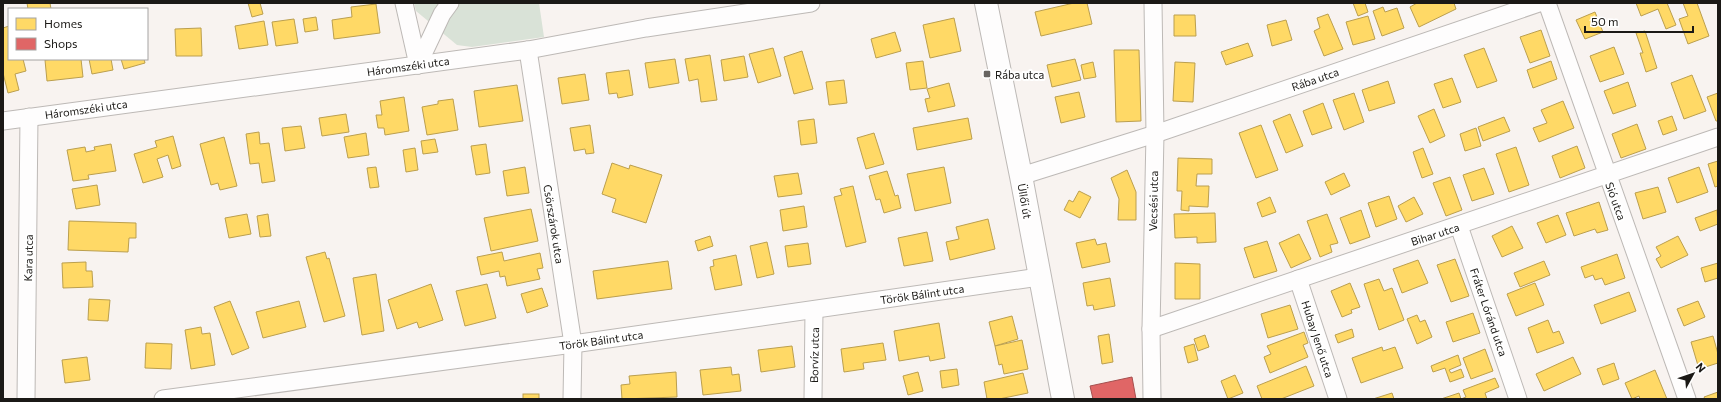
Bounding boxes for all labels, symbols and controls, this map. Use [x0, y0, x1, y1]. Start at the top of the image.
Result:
legend [8, 8, 148, 60]
scale bar [1585, 8, 1693, 34]
text: 50 m [1591, 14, 1619, 28]
text: Homes [44, 16, 82, 30]
text: Shops [44, 36, 78, 50]
street label: Háromszéki utca [366, 54, 450, 78]
street label: Rába utca [1290, 65, 1340, 93]
place label: Rába utca [995, 68, 1044, 81]
marker: Rába utca [982, 69, 992, 79]
street label: Háromszéki utca [44, 97, 128, 121]
street label: Vecsési utca [1146, 171, 1160, 231]
street label: Sió utca [1603, 180, 1629, 222]
street label: Üllői út [1015, 182, 1036, 220]
street label: Csörszárok utca [541, 183, 567, 265]
street label: Bihar utca [1409, 220, 1461, 248]
street label: Kara utca [21, 234, 35, 282]
street label: Fráter Lóránd utca [1468, 266, 1510, 358]
street label: Török Bálint utca [879, 282, 965, 306]
street label: Hubay Jenő utca [1298, 299, 1337, 379]
street label: Borvíz utca [807, 327, 821, 383]
street label: Török Bálint utca [558, 328, 644, 352]
north arrow [1673, 354, 1713, 394]
text: N [1693, 360, 1709, 375]

